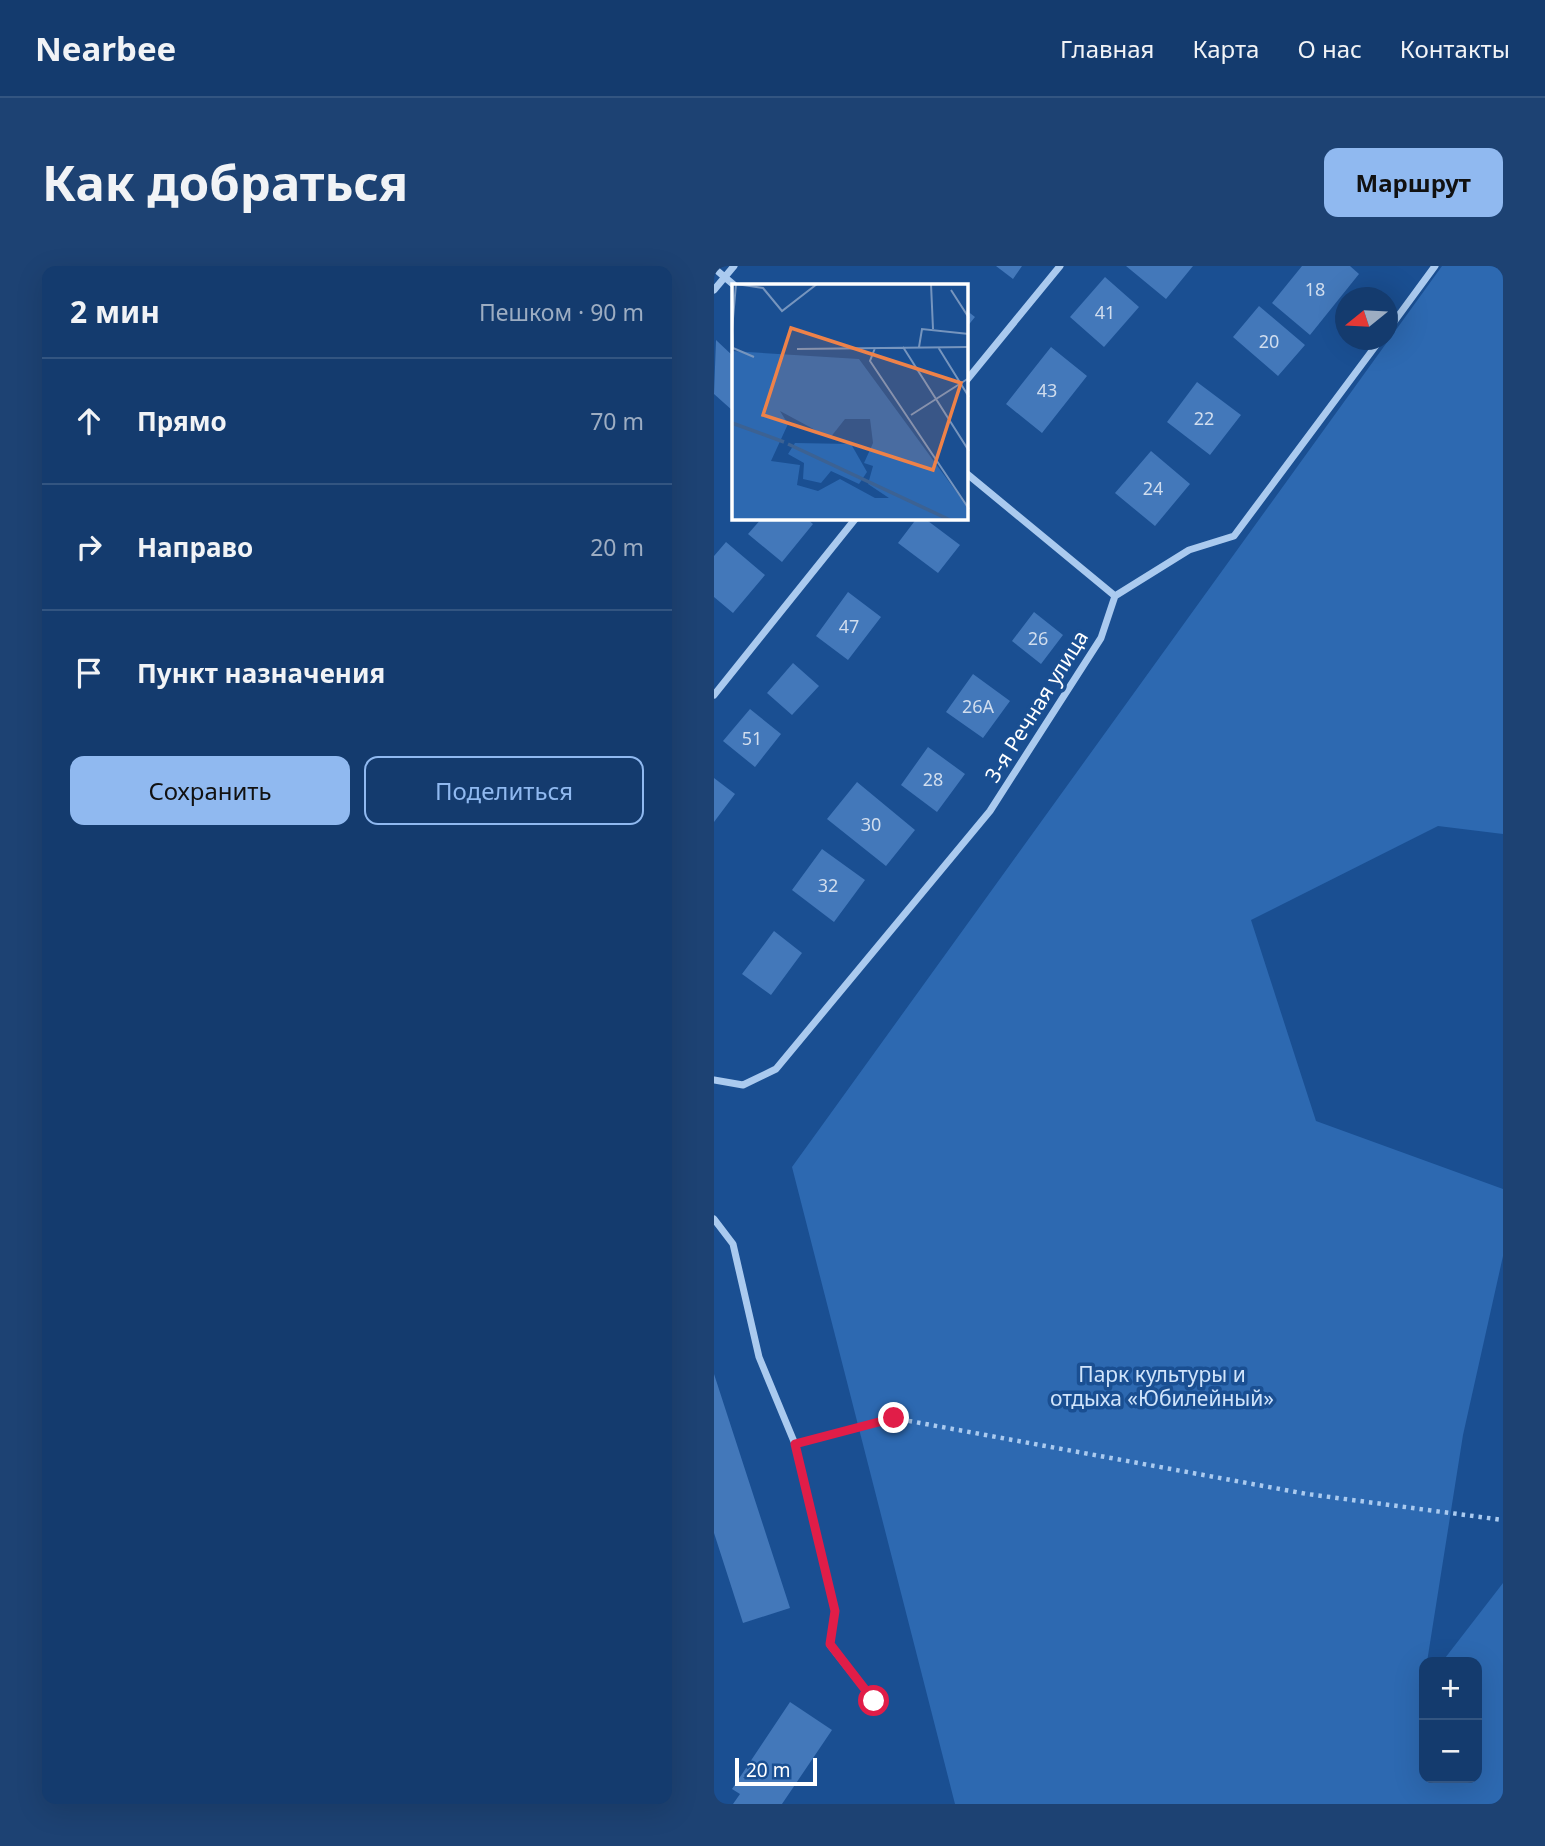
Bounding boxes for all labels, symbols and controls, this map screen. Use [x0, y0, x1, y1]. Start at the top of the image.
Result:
text: Nearbee [35, 26, 176, 71]
text: Главная [1060, 32, 1154, 65]
text: Карта [1192, 32, 1259, 65]
text: О нас [1297, 32, 1362, 65]
text: Контакты [1400, 32, 1510, 65]
button: Маршрут [1324, 148, 1503, 217]
text: Как добраться [42, 149, 408, 215]
house number: 18 [1305, 277, 1325, 301]
inset map [732, 284, 968, 520]
north arrow [1335, 287, 1398, 350]
text: 2 мин [70, 291, 160, 332]
text: Пешком · 90 m [479, 296, 644, 328]
house number: 41 [1095, 300, 1115, 324]
house number: 20 [1259, 329, 1279, 353]
house number: 43 [1037, 378, 1057, 402]
icon: ahead [70, 402, 108, 440]
text: Прямо [137, 403, 227, 439]
text: 70 m [590, 405, 644, 437]
house number: 22 [1194, 406, 1214, 430]
house number: 24 [1143, 476, 1163, 500]
icon: right [70, 528, 108, 566]
text: Направо [137, 529, 253, 565]
text: 20 m [590, 531, 644, 563]
house number: 47 [839, 614, 859, 638]
street label: 3-я Речная улица [978, 625, 1094, 787]
house number: 26 [1028, 626, 1048, 650]
icon: arrive [70, 654, 108, 692]
text: Пункт назначения [137, 655, 385, 691]
house number: 26А [962, 694, 995, 718]
house number: 51 [742, 726, 762, 750]
button: Сохранить [70, 756, 350, 825]
button: Поделиться [364, 756, 644, 825]
house number: 28 [923, 767, 943, 791]
house number: 30 [861, 812, 881, 836]
house number: 32 [818, 873, 838, 897]
park label: Парк культуры и отдыха «Юбилейный» [1050, 1360, 1274, 1412]
route end [878, 1402, 909, 1433]
map controls [1419, 1657, 1482, 1783]
button: + [1419, 1657, 1482, 1720]
route start [858, 1685, 889, 1716]
button: − [1419, 1720, 1482, 1783]
scale bar [735, 1755, 817, 1787]
text: 20 m [746, 1757, 790, 1783]

